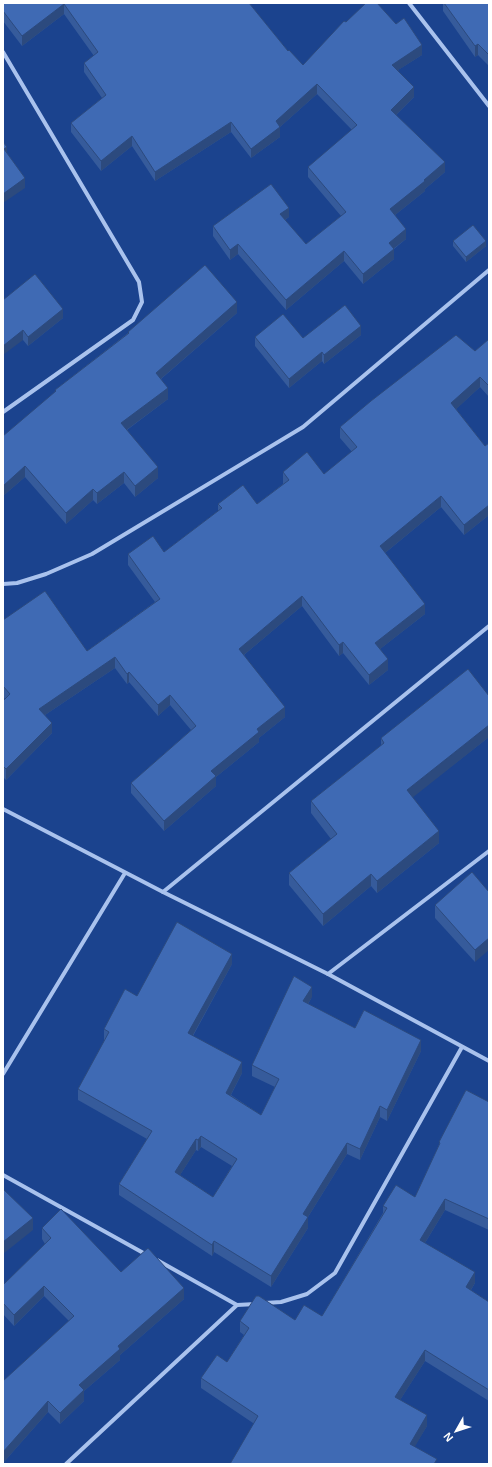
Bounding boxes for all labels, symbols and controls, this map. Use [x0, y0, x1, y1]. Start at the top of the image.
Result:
north arrow [436, 1411, 476, 1451]
text: N [441, 1430, 455, 1444]

